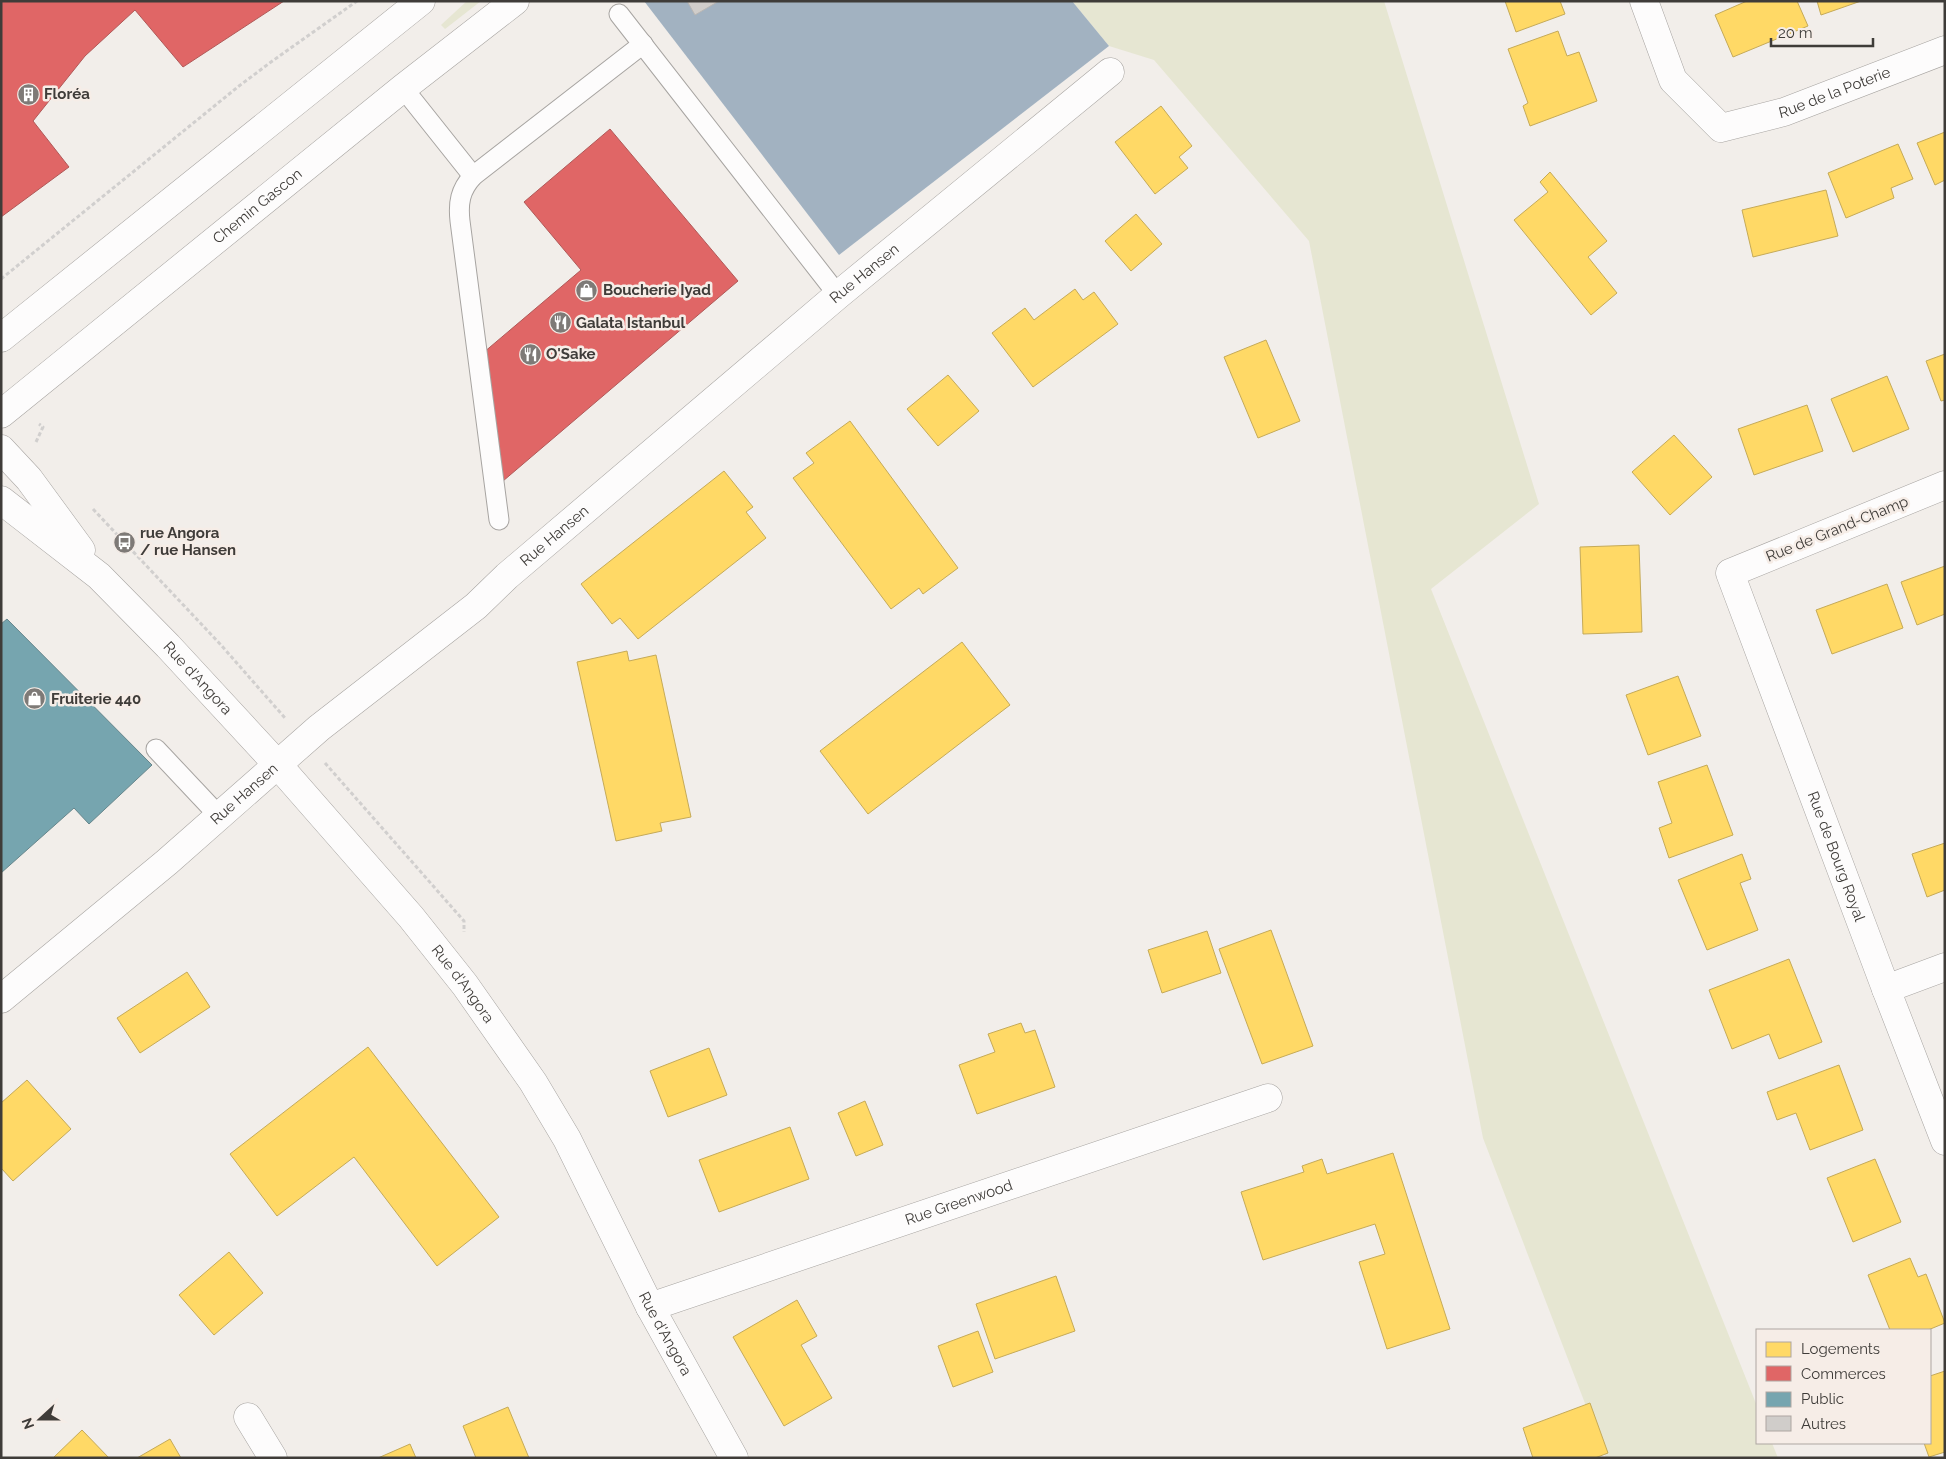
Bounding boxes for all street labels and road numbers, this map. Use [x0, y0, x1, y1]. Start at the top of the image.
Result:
street label: Rue de la Poterie [1777, 63, 1893, 122]
street label: Chemin Gascon [209, 165, 306, 248]
street label: Rue Hansen [826, 240, 902, 307]
street label: Rue de Grand-Champ [1763, 492, 1911, 566]
street label: Rue Hansen [517, 502, 592, 570]
street label: Rue d'Angora [159, 638, 236, 718]
street label: Rue Hansen [207, 760, 282, 829]
street label: Rue de Bourg Royal [1804, 789, 1869, 925]
street label: Rue d'Angora [428, 941, 498, 1027]
street label: Rue Greenwood [903, 1176, 1015, 1229]
street label: Rue d'Angora [635, 1289, 695, 1379]

